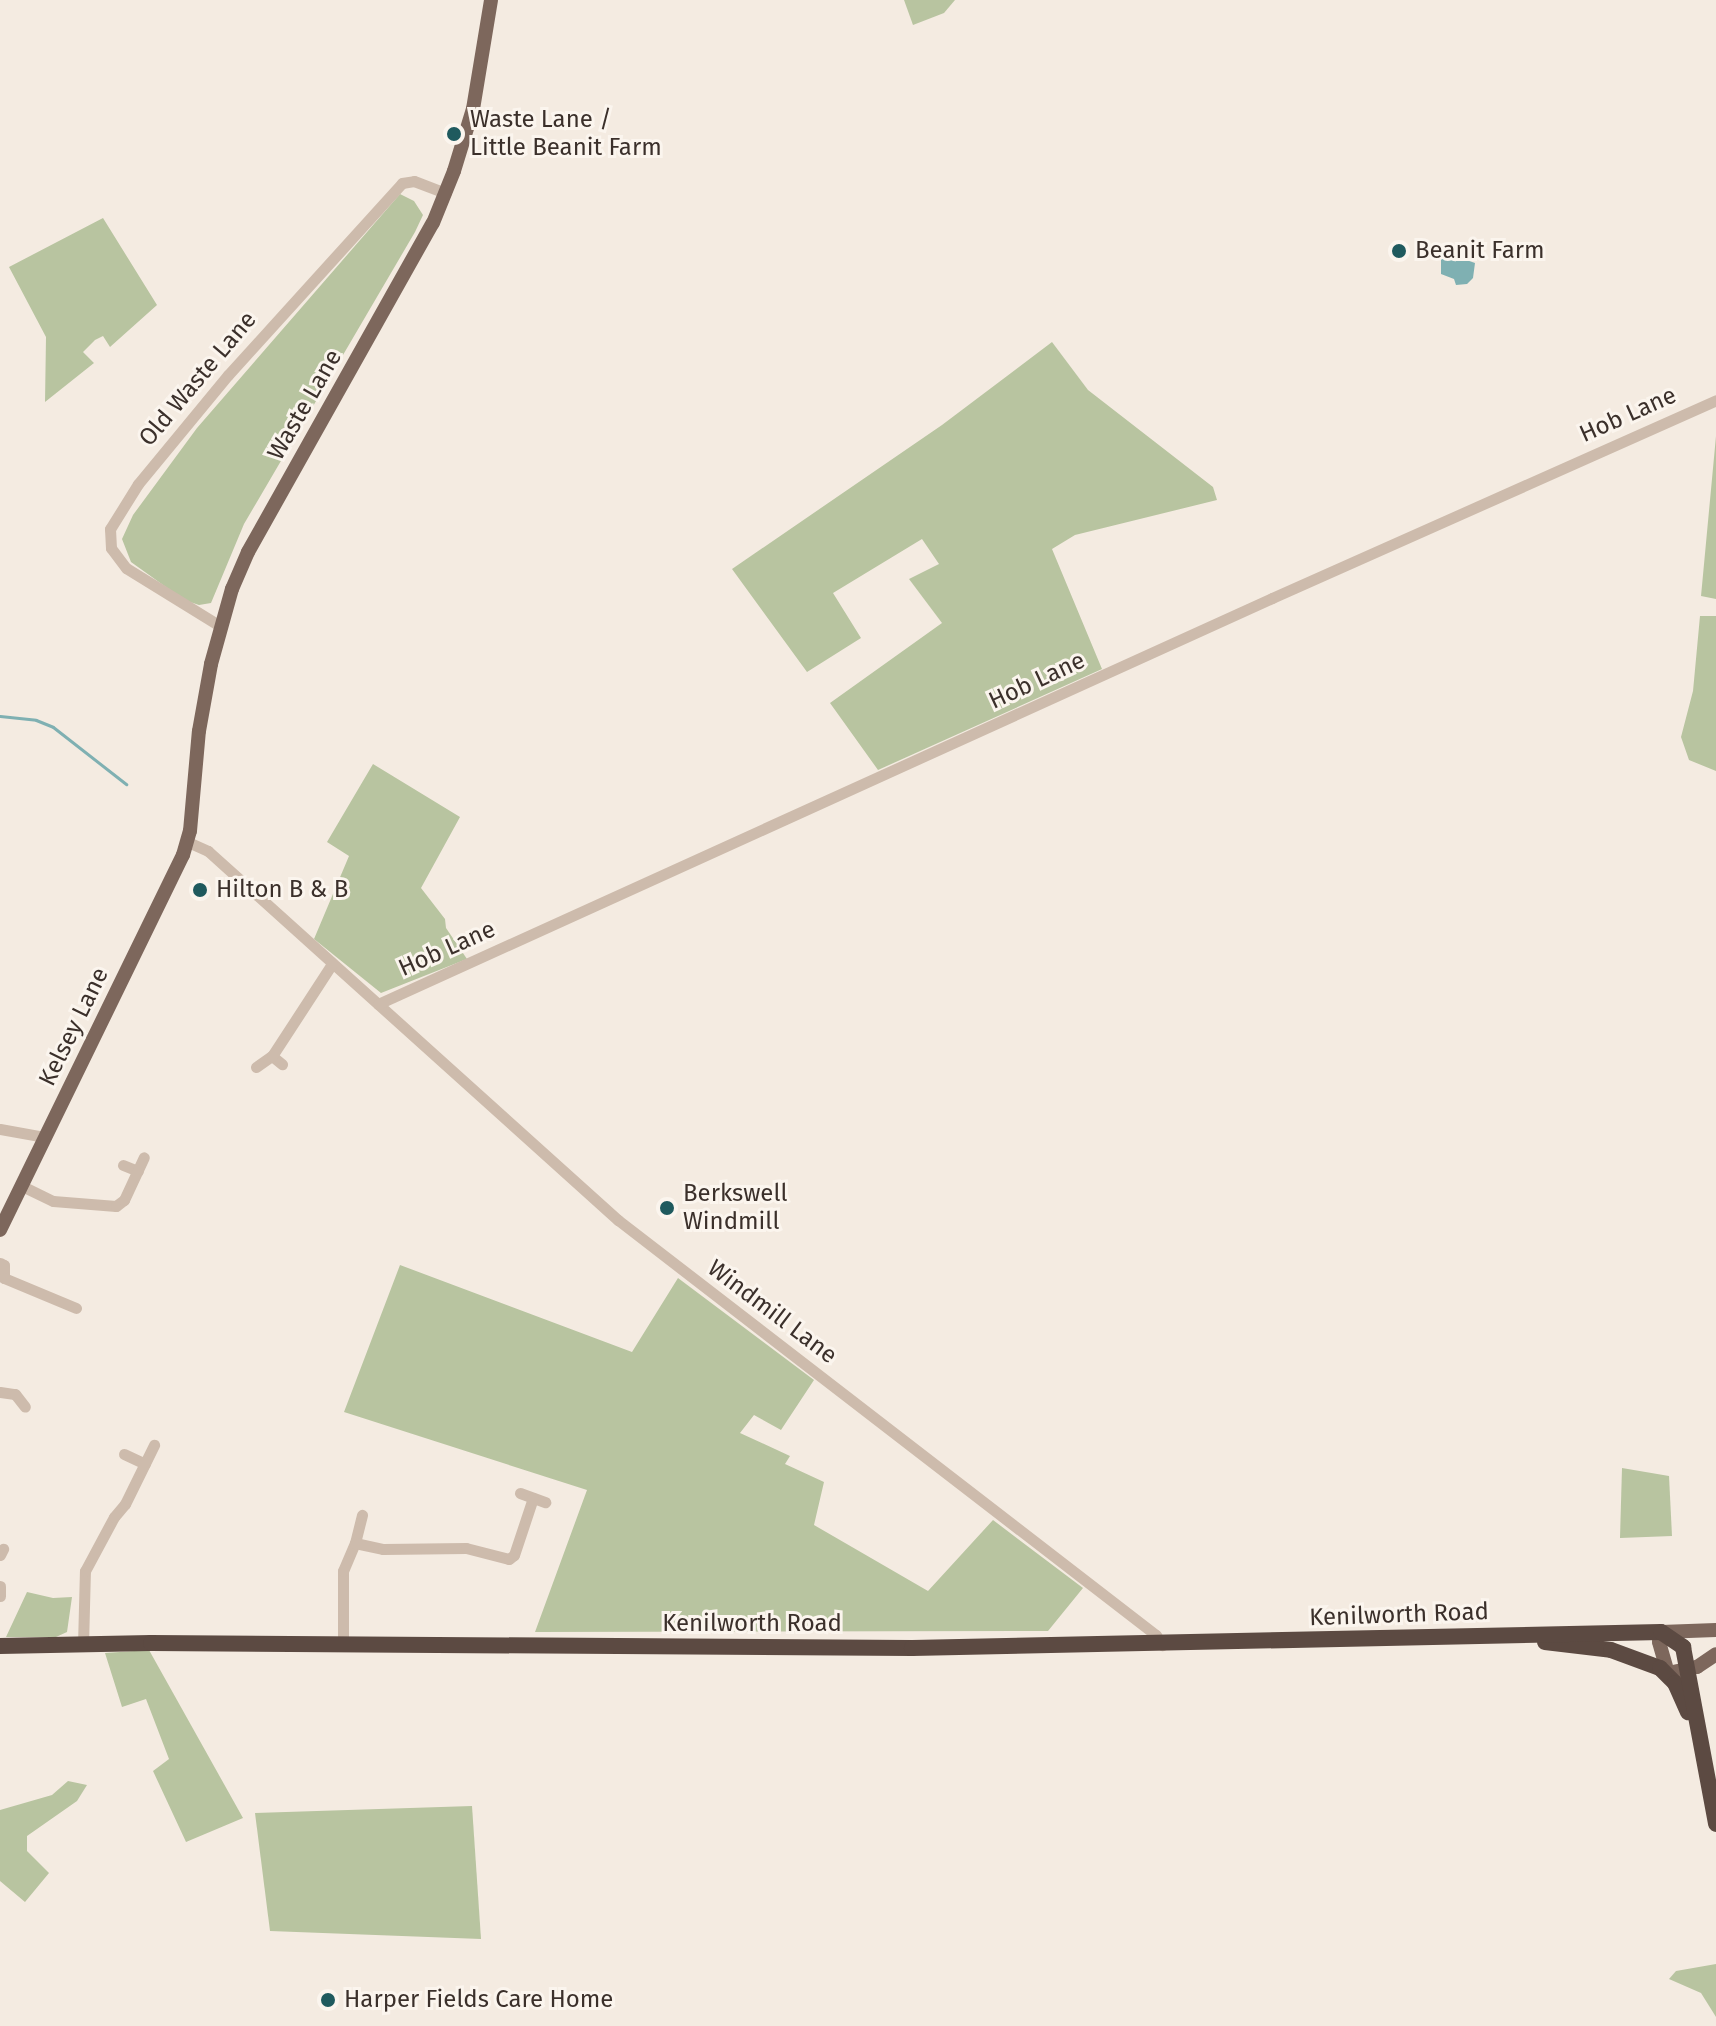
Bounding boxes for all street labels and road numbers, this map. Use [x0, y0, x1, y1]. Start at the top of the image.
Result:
street label: Old Waste Lane [133, 306, 263, 452]
street label: Waste Lane [262, 345, 348, 465]
street label: Hob Lane [1575, 381, 1681, 449]
street label: Hob Lane [984, 646, 1090, 716]
street label: Hob Lane [394, 915, 500, 983]
street label: Kelsey Lane [33, 963, 115, 1091]
street label: Windmill Lane [702, 1254, 842, 1370]
street label: Kenilworth Road [1309, 1597, 1489, 1633]
street label: Kenilworth Road [662, 1610, 842, 1638]

